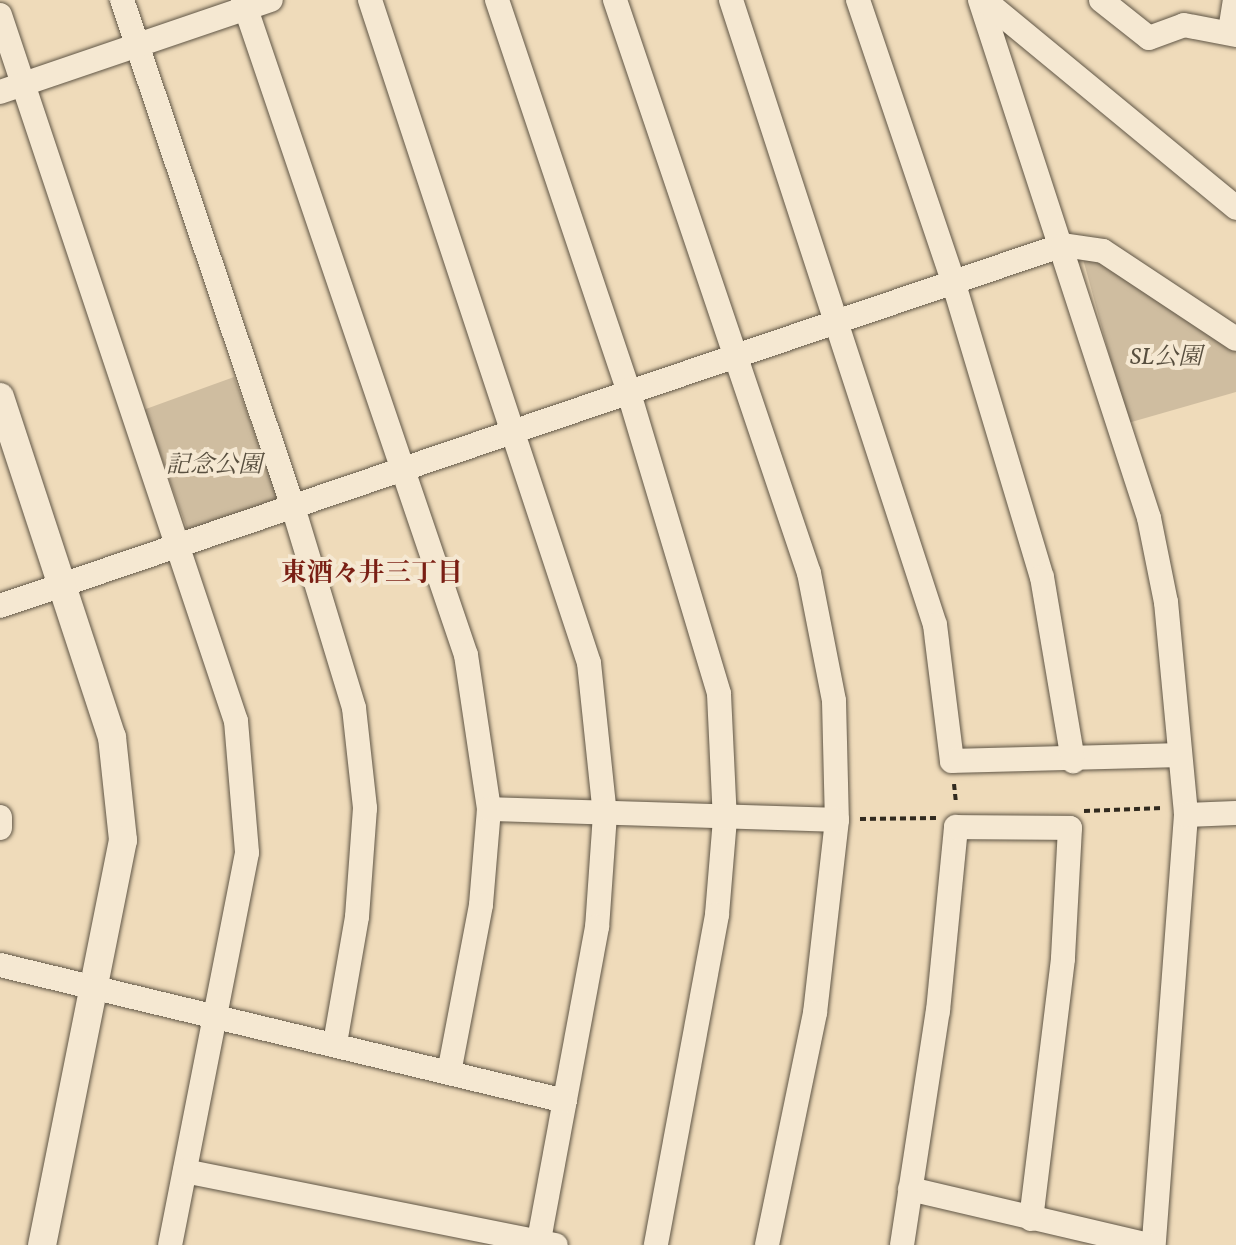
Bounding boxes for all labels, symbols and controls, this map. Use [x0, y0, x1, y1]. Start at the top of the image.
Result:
park label: SL公園 [1130, 345, 1202, 373]
park label: 記念公園 [166, 453, 262, 481]
district label: 東酒々井三丁目 [281, 559, 463, 591]

